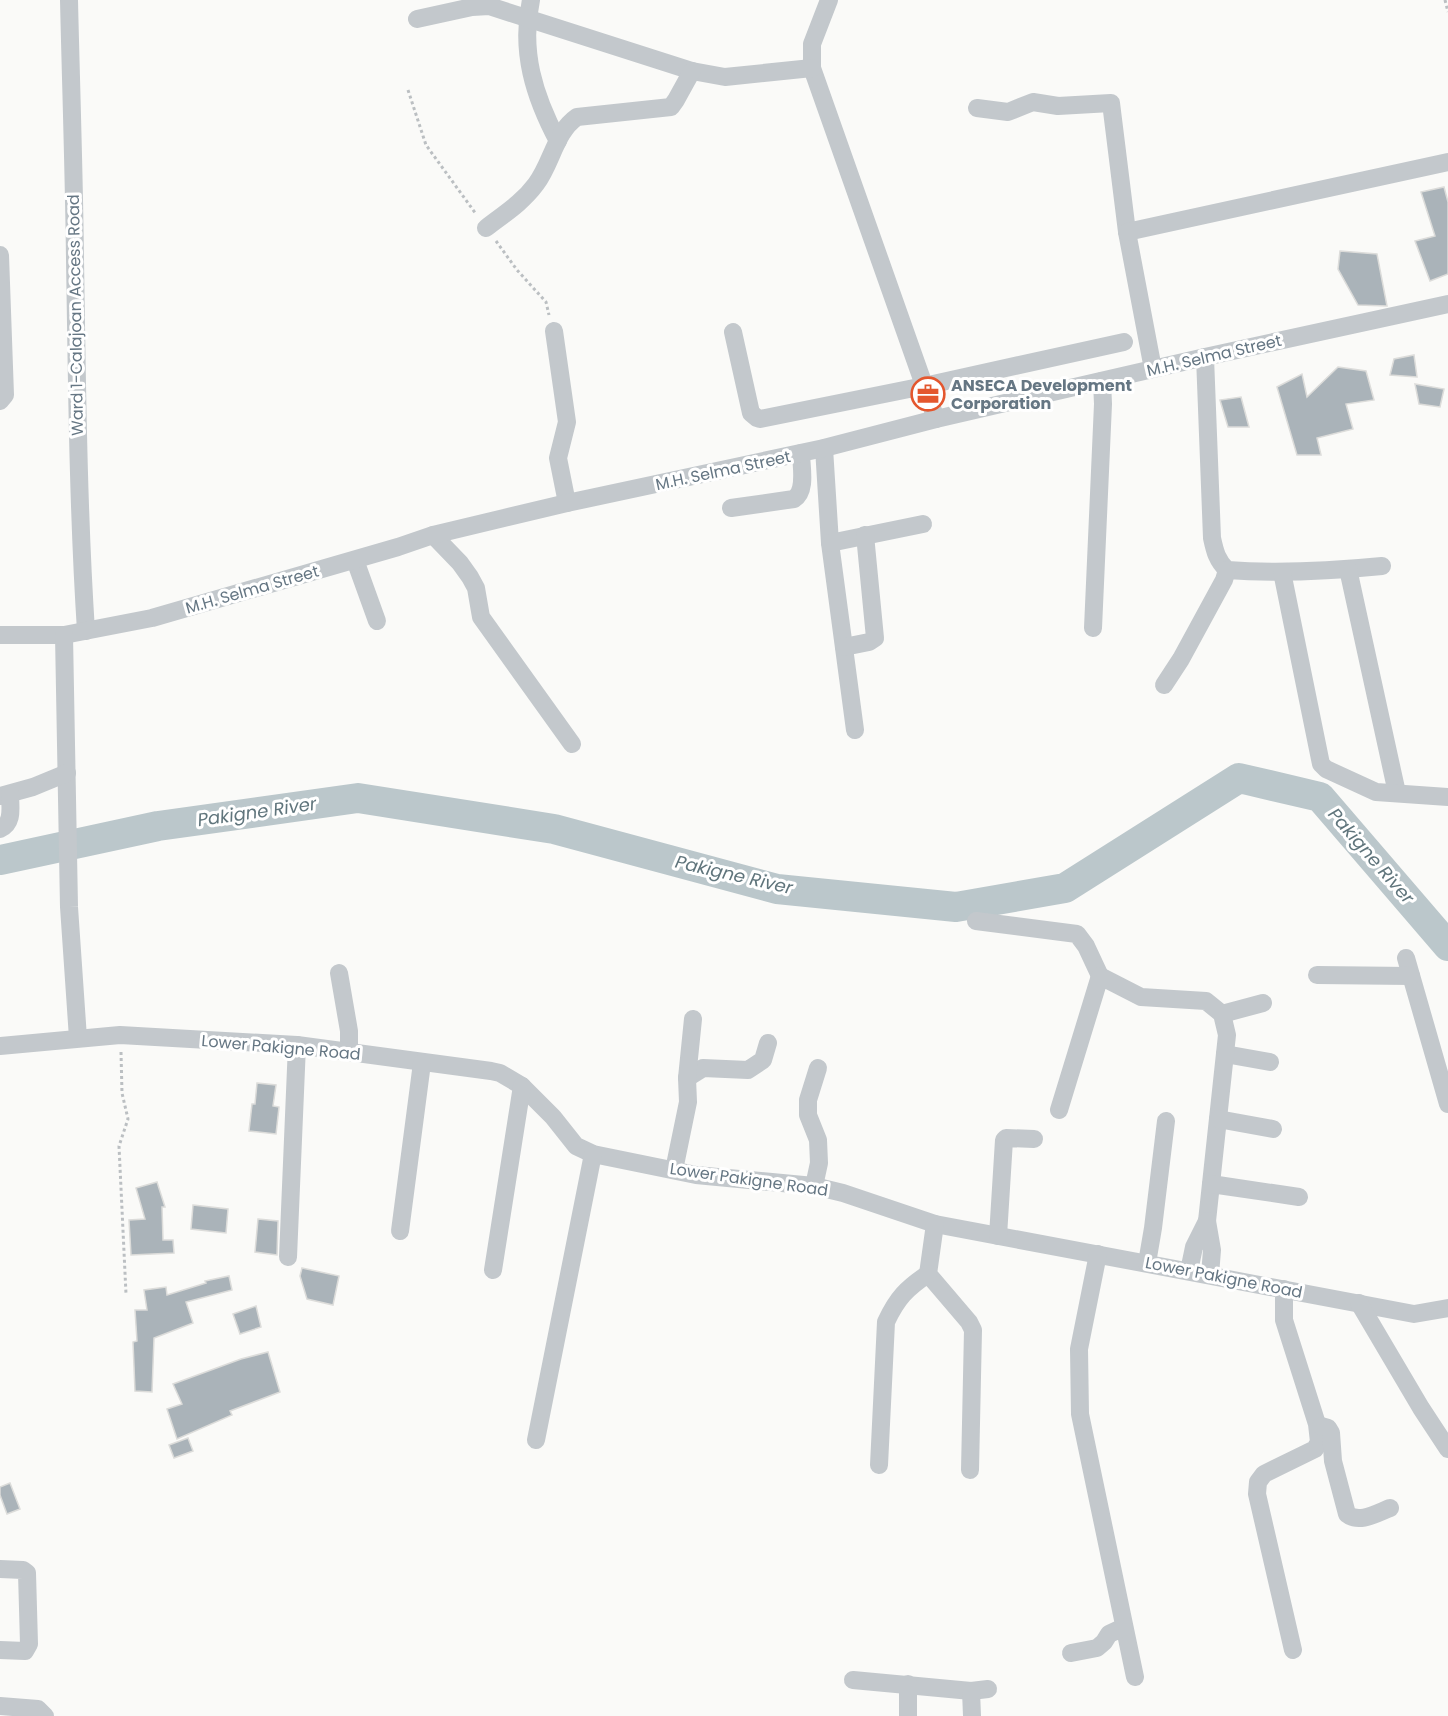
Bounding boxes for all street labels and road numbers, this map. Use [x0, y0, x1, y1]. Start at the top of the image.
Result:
street label: Ward 1-Calajoan Access Road [62, 194, 89, 436]
street label: M.H. Selma Street [1145, 329, 1284, 382]
street label: M.H. Selma Street [653, 445, 793, 496]
street label: M.H. Selma Street [183, 559, 322, 619]
street label: Lower Pakigne Road [200, 1029, 361, 1066]
street label: Lower Pakigne Road [668, 1157, 830, 1202]
street label: Lower Pakigne Road [1143, 1251, 1304, 1304]

